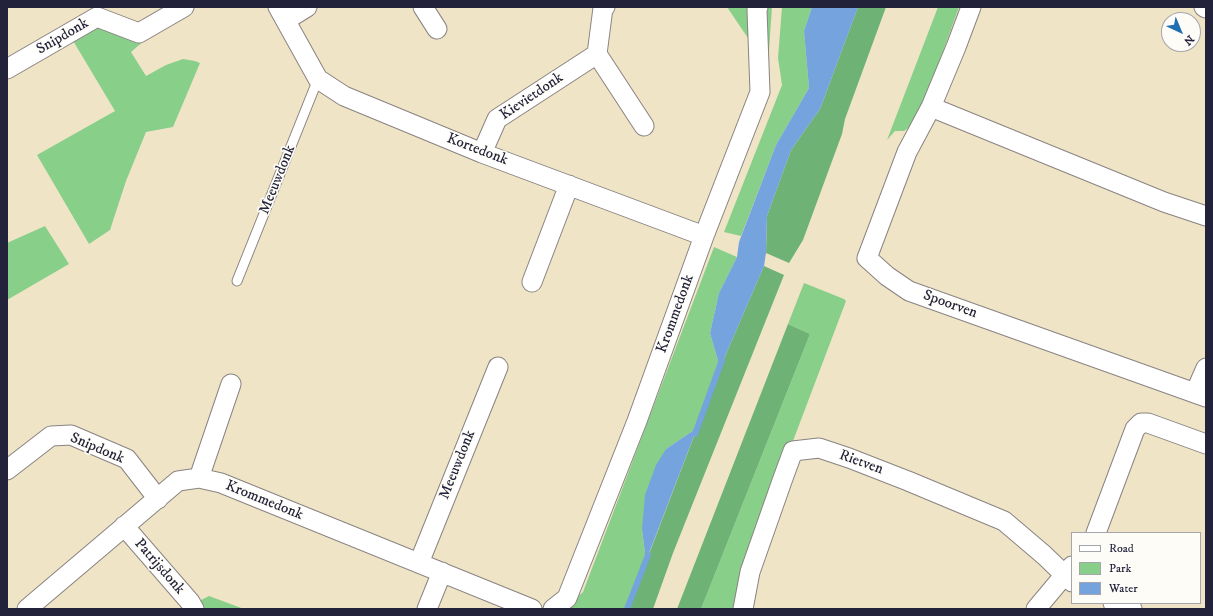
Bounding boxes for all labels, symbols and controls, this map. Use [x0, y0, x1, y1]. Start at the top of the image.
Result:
north arrow [1161, 12, 1201, 52]
street label: Snipdonk [34, 15, 92, 59]
text: N [1181, 32, 1197, 48]
street label: Kievietdonk [497, 69, 567, 125]
street label: Kortedonk [444, 130, 510, 170]
street label: Meeuwdonk [256, 143, 300, 217]
street label: Krommedonk [653, 272, 699, 356]
street label: Spoorven [920, 287, 980, 323]
street label: Meeuwdonk [436, 428, 480, 502]
street label: Snipdonk [67, 430, 127, 468]
street label: Rietven [837, 447, 885, 479]
street label: Krommedonk [223, 477, 305, 525]
legend [1071, 532, 1201, 604]
street label: Patrijsdonk [130, 535, 188, 599]
text: Road [1109, 541, 1134, 556]
text: Park [1109, 561, 1131, 576]
text: Water [1109, 581, 1138, 596]

